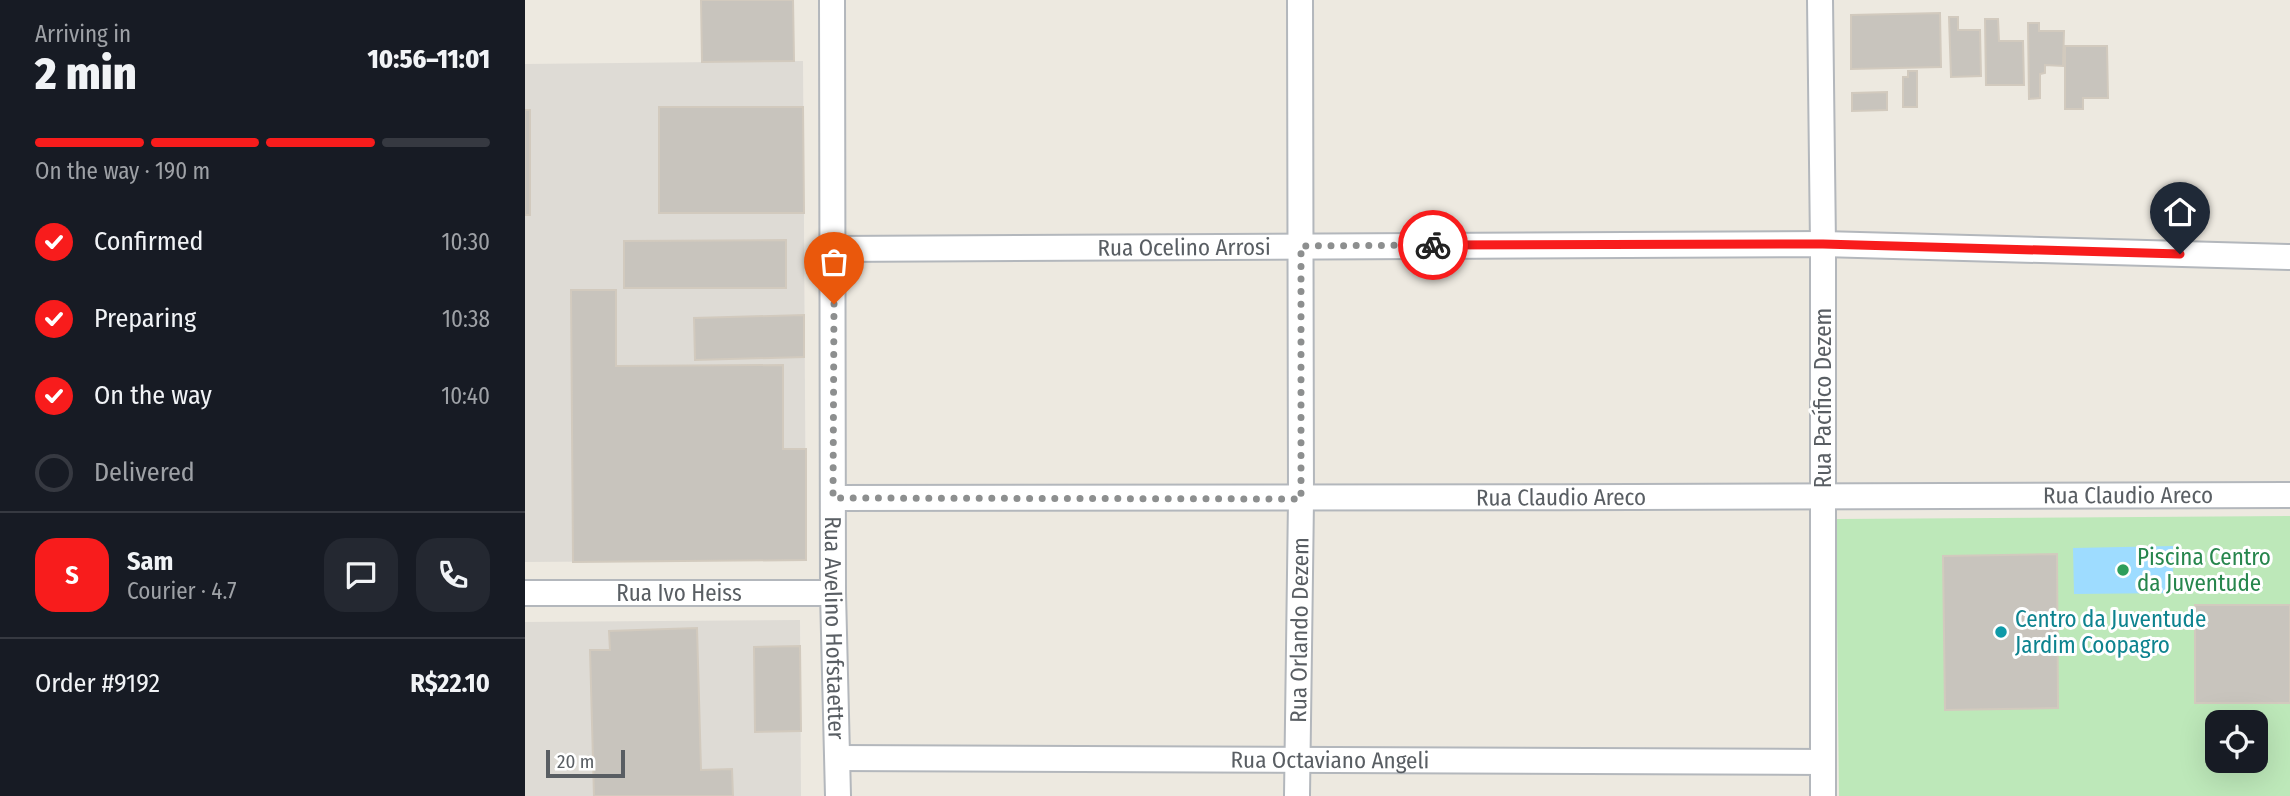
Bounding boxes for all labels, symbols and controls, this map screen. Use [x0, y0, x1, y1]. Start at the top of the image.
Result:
text: Arriving in [35, 20, 131, 48]
text: 10:56–11:01 [368, 44, 490, 75]
text: 2 min [35, 46, 137, 101]
text: On the way · 190 m [35, 157, 210, 185]
pin [2150, 182, 2210, 254]
icon: home [2161, 193, 2199, 231]
courier [1398, 210, 1468, 280]
icon: check [35, 223, 73, 261]
text: Confirmed [94, 226, 204, 257]
icon: bike [1414, 226, 1452, 264]
text: 10:30 [442, 228, 490, 256]
pin [804, 232, 864, 304]
street label: Rua Ocelino Arrosi [1097, 233, 1271, 262]
icon: bag [815, 243, 853, 281]
icon: check [35, 300, 73, 338]
text: Preparing [94, 303, 196, 334]
text: 10:38 [442, 305, 490, 333]
street label: Rua Pacífico Dezem [1809, 308, 1837, 488]
icon: check [35, 377, 73, 415]
text: On the way [94, 380, 212, 411]
text: 10:40 [441, 382, 490, 410]
text: Delivered [94, 457, 195, 488]
street label: Rua Claudio Areco [2043, 481, 2213, 509]
street label: Rua Claudio Areco [1476, 483, 1646, 512]
street label: Rua Avelino Hofstaetter [819, 516, 851, 740]
street label: Rua Orlando Dezem [1284, 537, 1314, 723]
button: chat [324, 538, 398, 612]
button: phone [416, 538, 490, 612]
place label: Piscina Centro da Juventude [2137, 543, 2271, 597]
text: Sam [127, 546, 173, 577]
text: S [65, 560, 79, 591]
marker: Piscina Centro da Juventude [2115, 562, 2131, 578]
text: Courier · 4.7 [127, 577, 237, 605]
street label: Rua Ivo Heiss [616, 579, 742, 607]
place label: Centro da Juventude Jardim Coopagro [2015, 605, 2206, 659]
marker: Centro da Juventude Jardim Coopagro [1993, 624, 2009, 640]
text: Order #9192 [35, 668, 160, 699]
text: R$22.10 [410, 668, 490, 699]
map controls [2205, 710, 2268, 773]
button: locate [2205, 710, 2268, 773]
street label: Rua Octaviano Angeli [1231, 746, 1429, 774]
scale bar [546, 747, 625, 779]
text: 20 m [557, 750, 594, 773]

